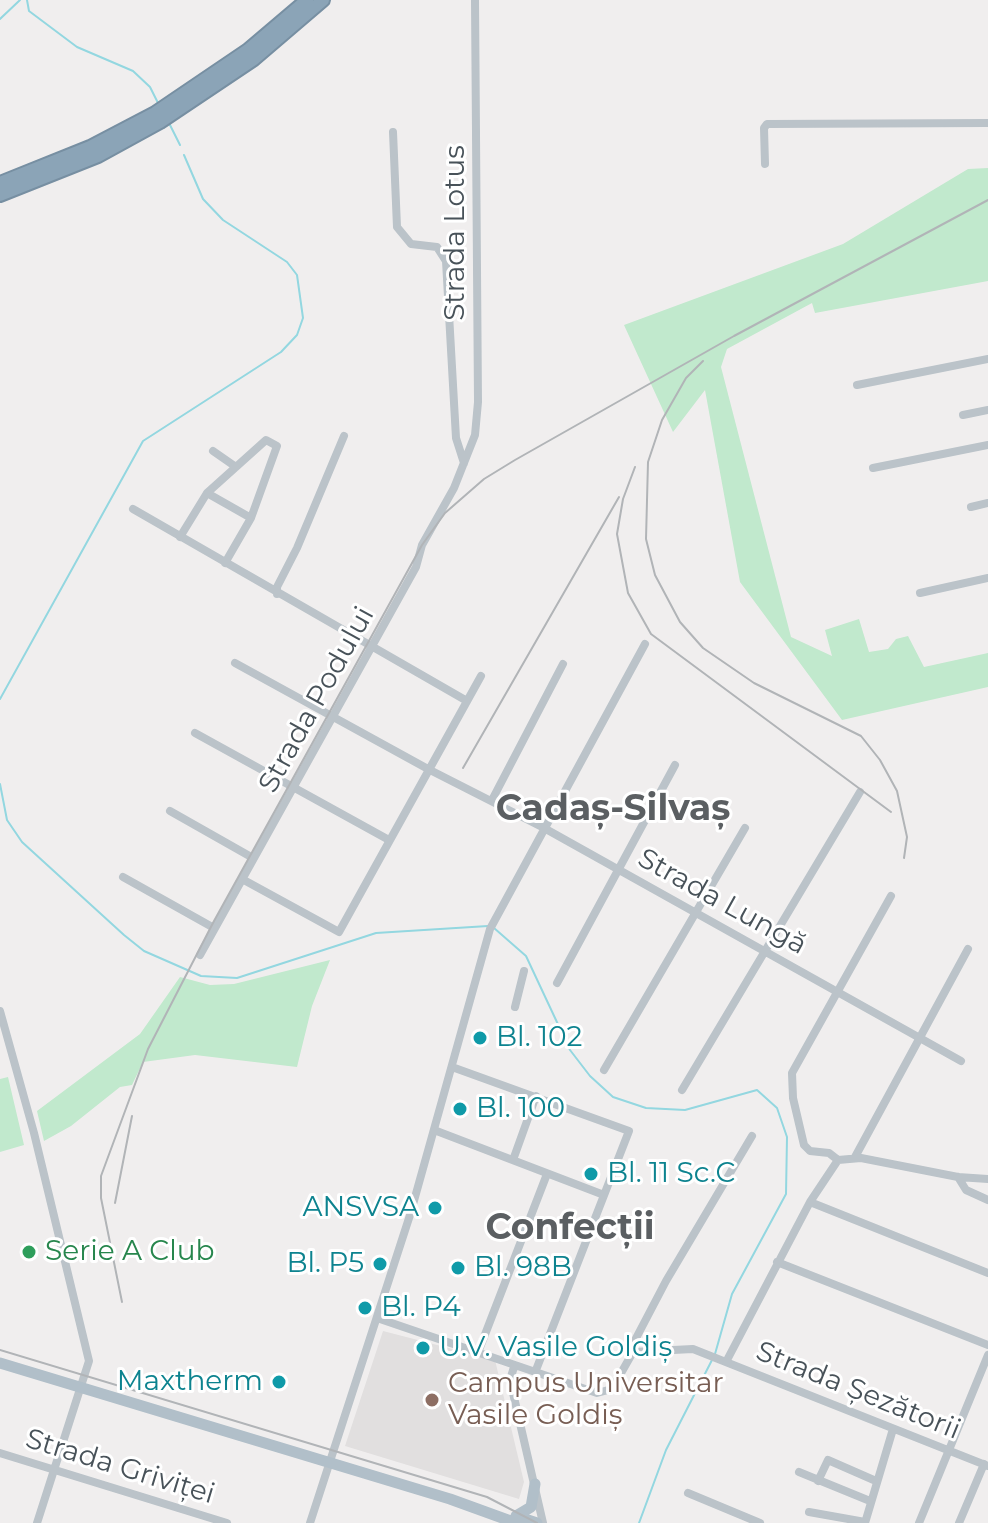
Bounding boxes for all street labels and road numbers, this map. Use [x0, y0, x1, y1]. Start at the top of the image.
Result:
street label: Strada Lotus [439, 145, 473, 321]
street label: Strada Podului [252, 601, 382, 799]
street label: Strada Lungă [632, 842, 812, 962]
street label: Strada Șezătorii [751, 1335, 965, 1447]
street label: Strada Griviței [21, 1422, 219, 1512]

